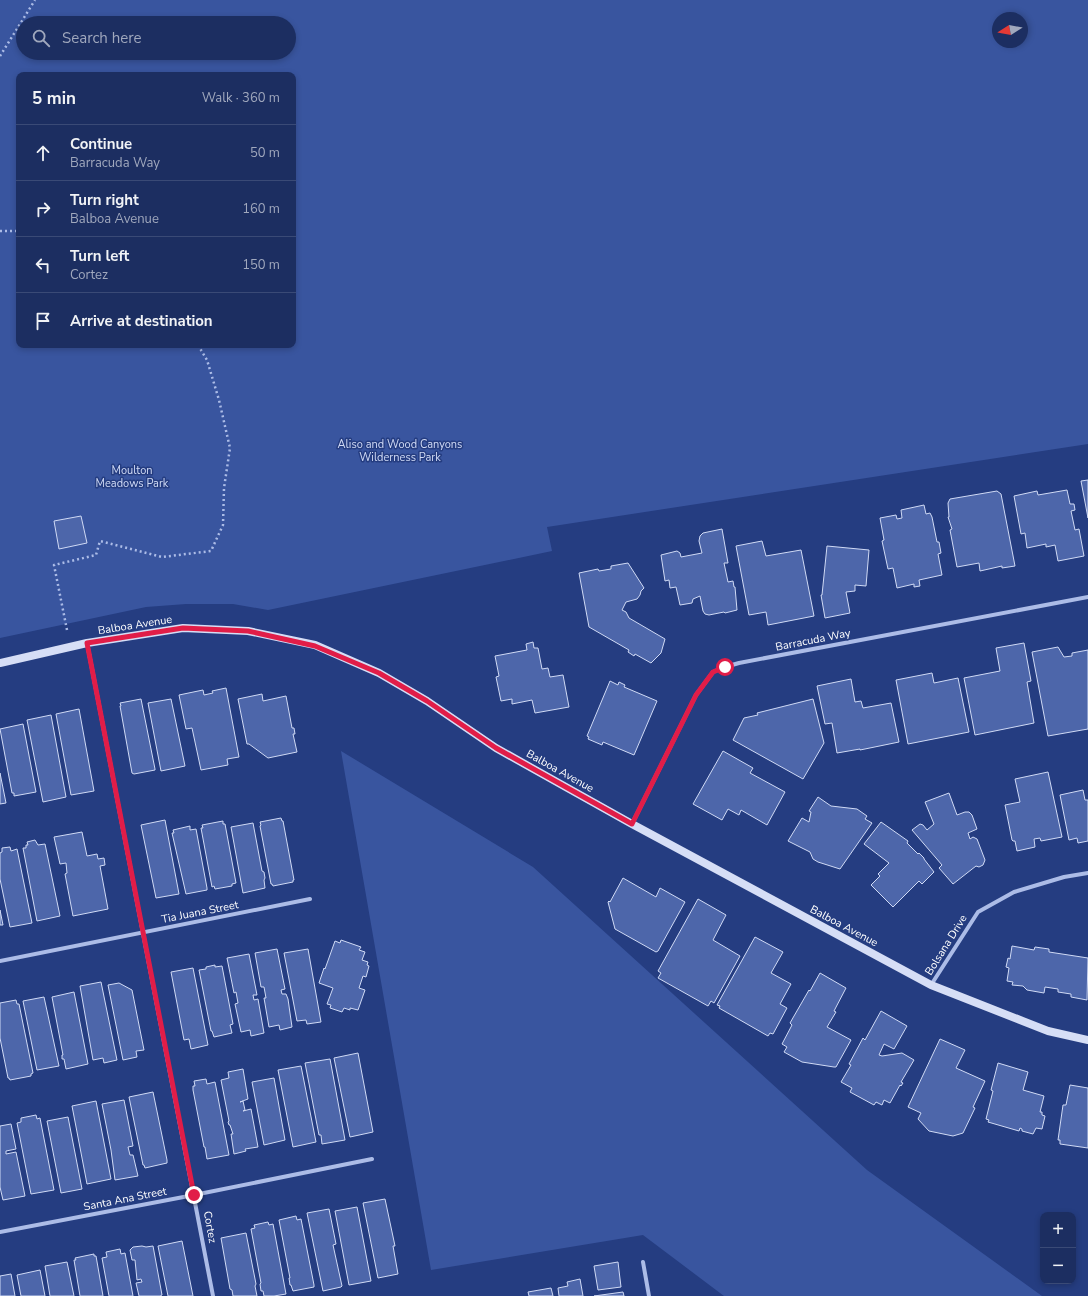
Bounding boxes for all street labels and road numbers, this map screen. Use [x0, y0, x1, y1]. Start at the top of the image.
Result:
street label: Balboa Avenue [97, 612, 173, 638]
street label: Barracuda Way [774, 625, 852, 655]
street label: Balboa Avenue [523, 746, 597, 796]
street label: Tia Juana Street [160, 897, 240, 927]
street label: Balboa Avenue [807, 902, 881, 950]
street label: Bolsana Drive [921, 912, 971, 978]
street label: Santa Ana Street [82, 1184, 168, 1214]
street label: Cortez [200, 1210, 220, 1244]

